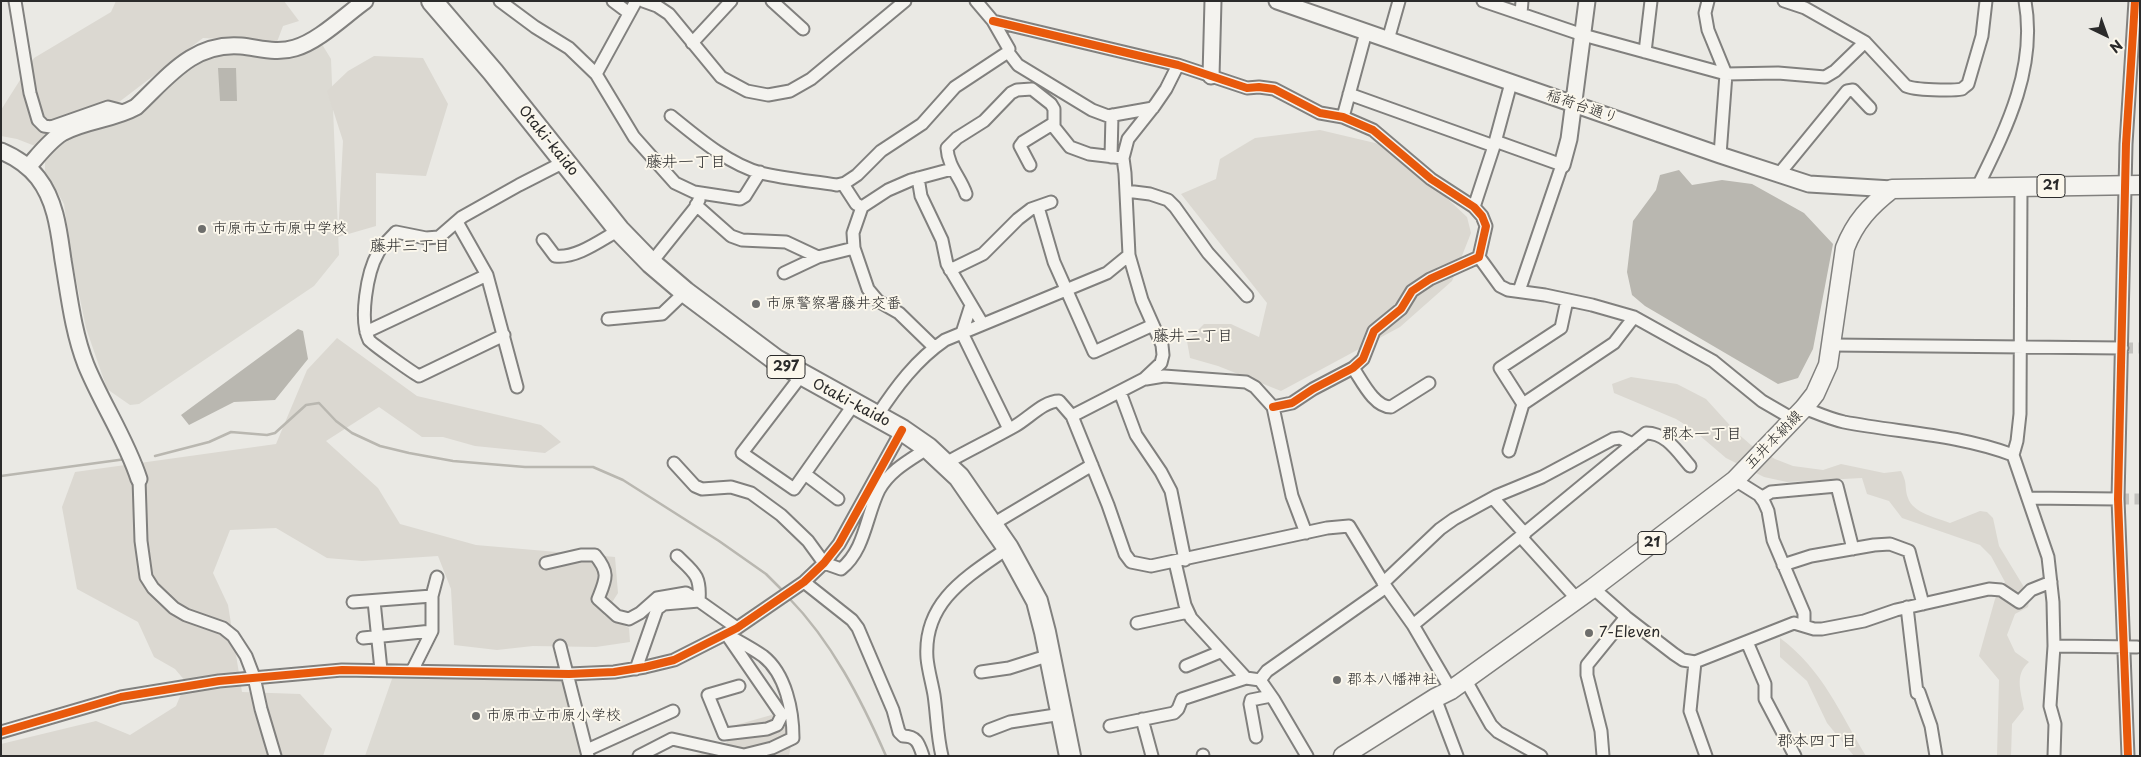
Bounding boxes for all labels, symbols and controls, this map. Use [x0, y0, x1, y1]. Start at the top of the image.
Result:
north arrow [2081, 10, 2131, 60]
text: N [2105, 35, 2128, 58]
street label: 稲荷台通り [1544, 86, 1620, 128]
street label: Otaki-kaido [514, 102, 582, 180]
district label: 藤井一丁目 [646, 153, 726, 173]
road number: 21 [2037, 175, 2065, 198]
place label: 市原市立市原中学校 [212, 220, 347, 238]
marker: 市原市立市原中学校 [196, 223, 208, 235]
district label: 藤井三丁目 [370, 237, 450, 257]
place label: 市原警察署藤井交番 [766, 295, 901, 313]
marker: 市原警察署藤井交番 [750, 298, 762, 310]
district label: 藤井二丁目 [1153, 327, 1233, 347]
road number: 297 [767, 356, 805, 378]
street label: Otaki-kaido [809, 375, 893, 431]
street label: 五井本納線 [1741, 407, 1807, 473]
district label: 郡本一丁目 [1662, 425, 1742, 445]
road number: 21 [1638, 532, 1666, 554]
place label: 7-Eleven [1599, 624, 1660, 642]
marker: 7-Eleven [1583, 627, 1595, 639]
place label: 郡本八幡神社 [1347, 671, 1437, 689]
marker: 郡本八幡神社 [1331, 674, 1343, 686]
place label: 市原市立市原小学校 [486, 707, 621, 725]
marker: 市原市立市原小学校 [470, 710, 482, 722]
district label: 郡本四丁目 [1777, 732, 1857, 752]

